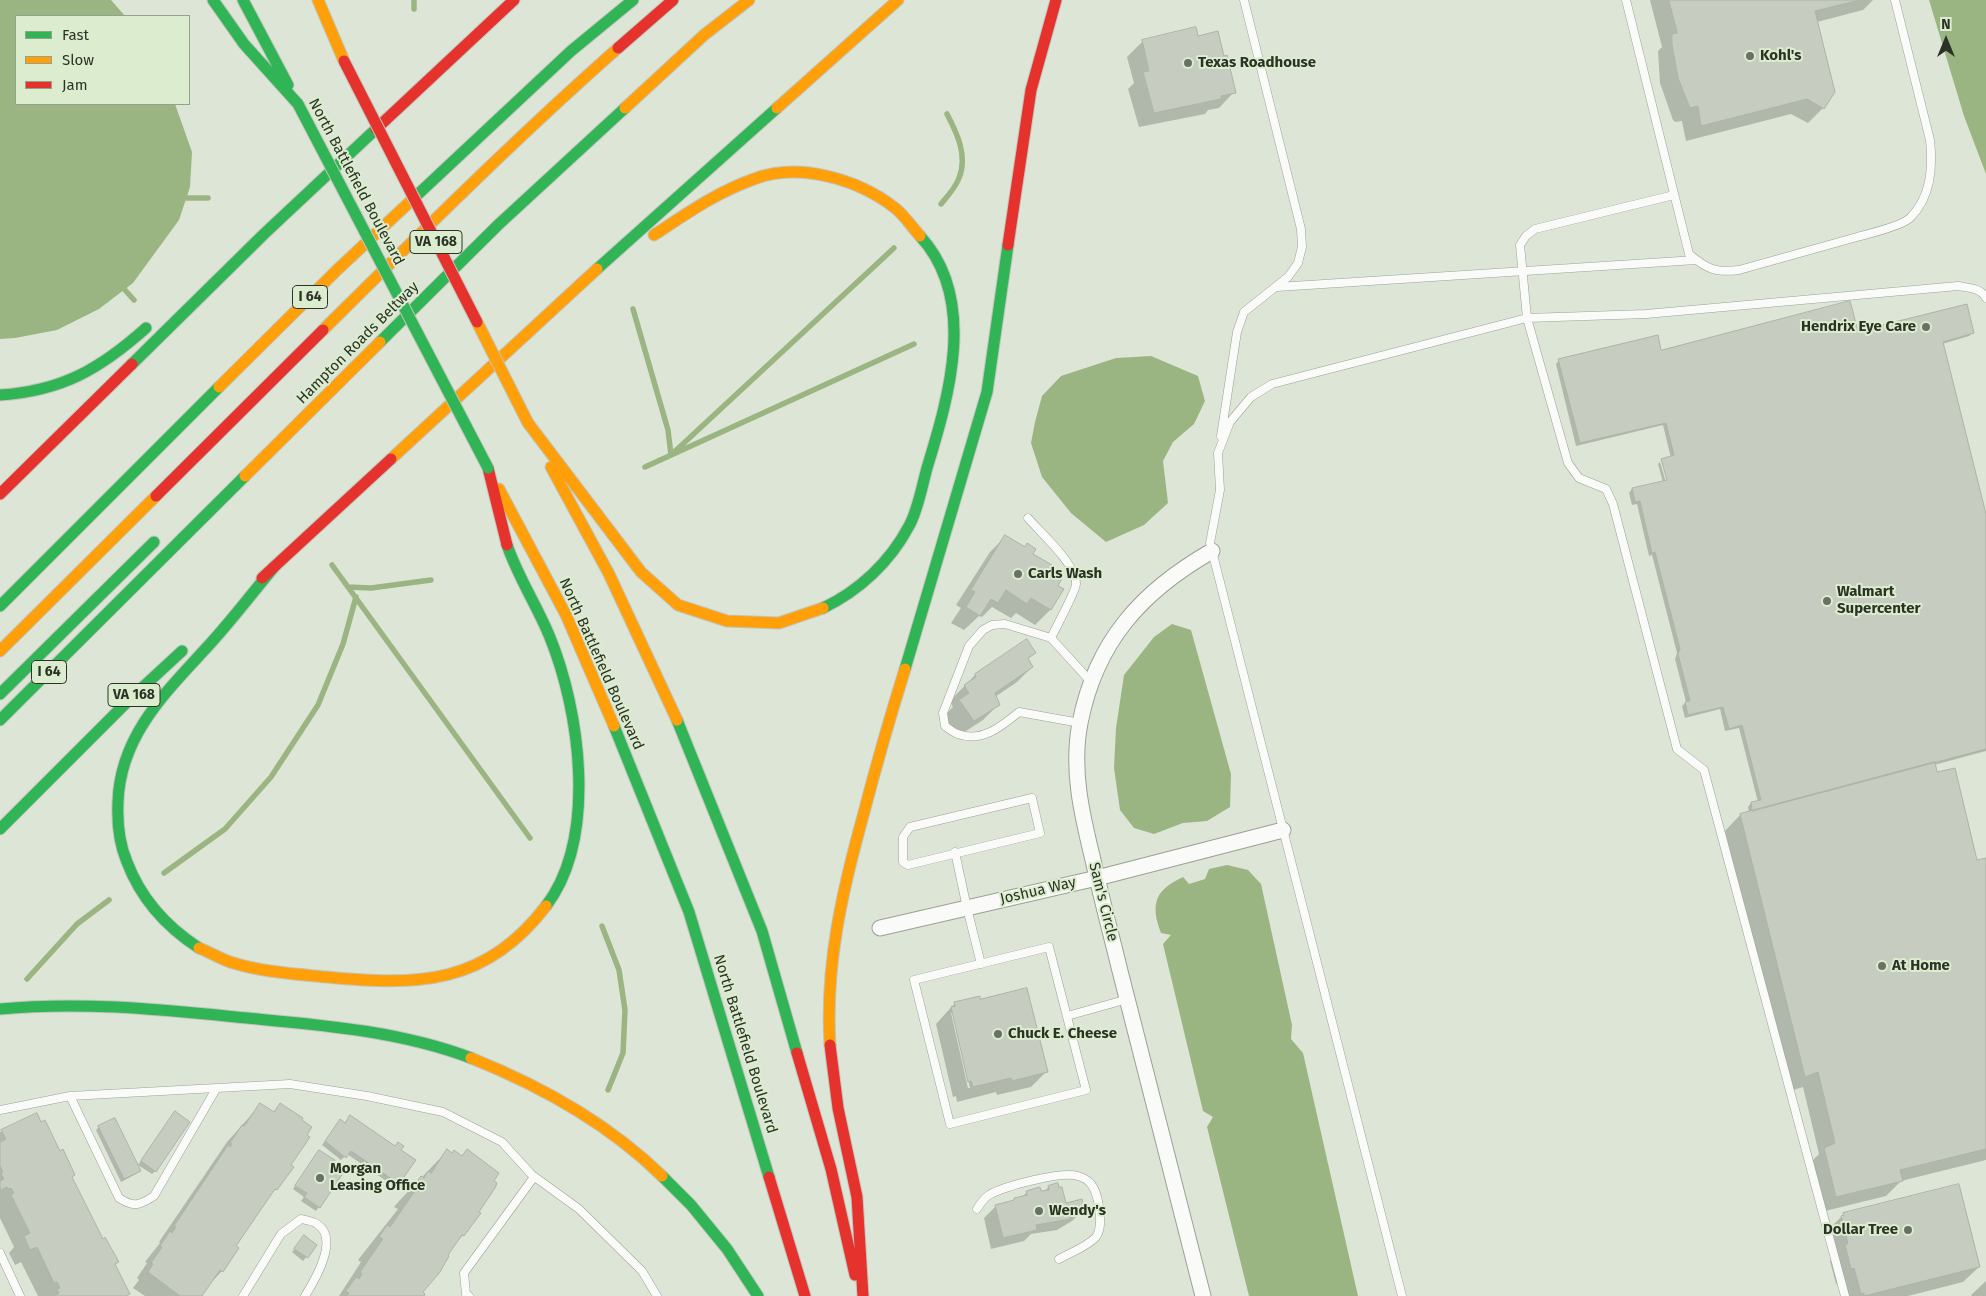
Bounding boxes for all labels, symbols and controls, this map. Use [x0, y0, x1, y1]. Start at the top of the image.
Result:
legend [15, 15, 190, 105]
north arrow [1921, 15, 1971, 65]
text: N [1941, 16, 1951, 33]
text: Fast [62, 26, 89, 44]
place label: Kohl's [1760, 47, 1802, 65]
marker: Kohl's [1744, 50, 1756, 62]
text: Slow [62, 51, 94, 69]
place label: Texas Roadhouse [1198, 54, 1316, 72]
marker: Texas Roadhouse [1182, 57, 1194, 69]
text: Jam [62, 76, 88, 94]
street label: North Battlefield Boulevard [304, 96, 408, 268]
road number: VA 168 [410, 230, 462, 253]
street label: Hampton Roads Beltway [293, 278, 423, 408]
road number: I 64 [292, 286, 328, 308]
place label: Hendrix Eye Care [1801, 318, 1916, 336]
marker: Hendrix Eye Care [1920, 321, 1932, 333]
place label: Carls Wash [1028, 565, 1102, 583]
marker: Carls Wash [1012, 568, 1024, 580]
street label: North Battlefield Boulevard [555, 575, 647, 753]
place label: Walmart Supercenter [1837, 583, 1921, 618]
marker: Walmart Supercenter [1821, 595, 1833, 607]
road number: I 64 [32, 660, 66, 684]
road number: VA 168 [108, 684, 160, 706]
street label: Sam's Circle [1084, 861, 1122, 943]
street label: Joshua Way [998, 874, 1078, 908]
street label: North Battlefield Boulevard [709, 952, 781, 1136]
place label: At Home [1892, 957, 1950, 975]
marker: At Home [1876, 960, 1888, 972]
place label: Chuck E. Cheese [1008, 1025, 1117, 1043]
marker: Chuck E. Cheese [992, 1028, 1004, 1040]
place label: Morgan Leasing Office [330, 1160, 425, 1195]
marker: Morgan Leasing Office [314, 1172, 326, 1184]
place label: Wendy's [1049, 1202, 1106, 1220]
marker: Wendy's [1033, 1205, 1045, 1217]
place label: Dollar Tree [1823, 1221, 1898, 1239]
marker: Dollar Tree [1902, 1224, 1914, 1236]

